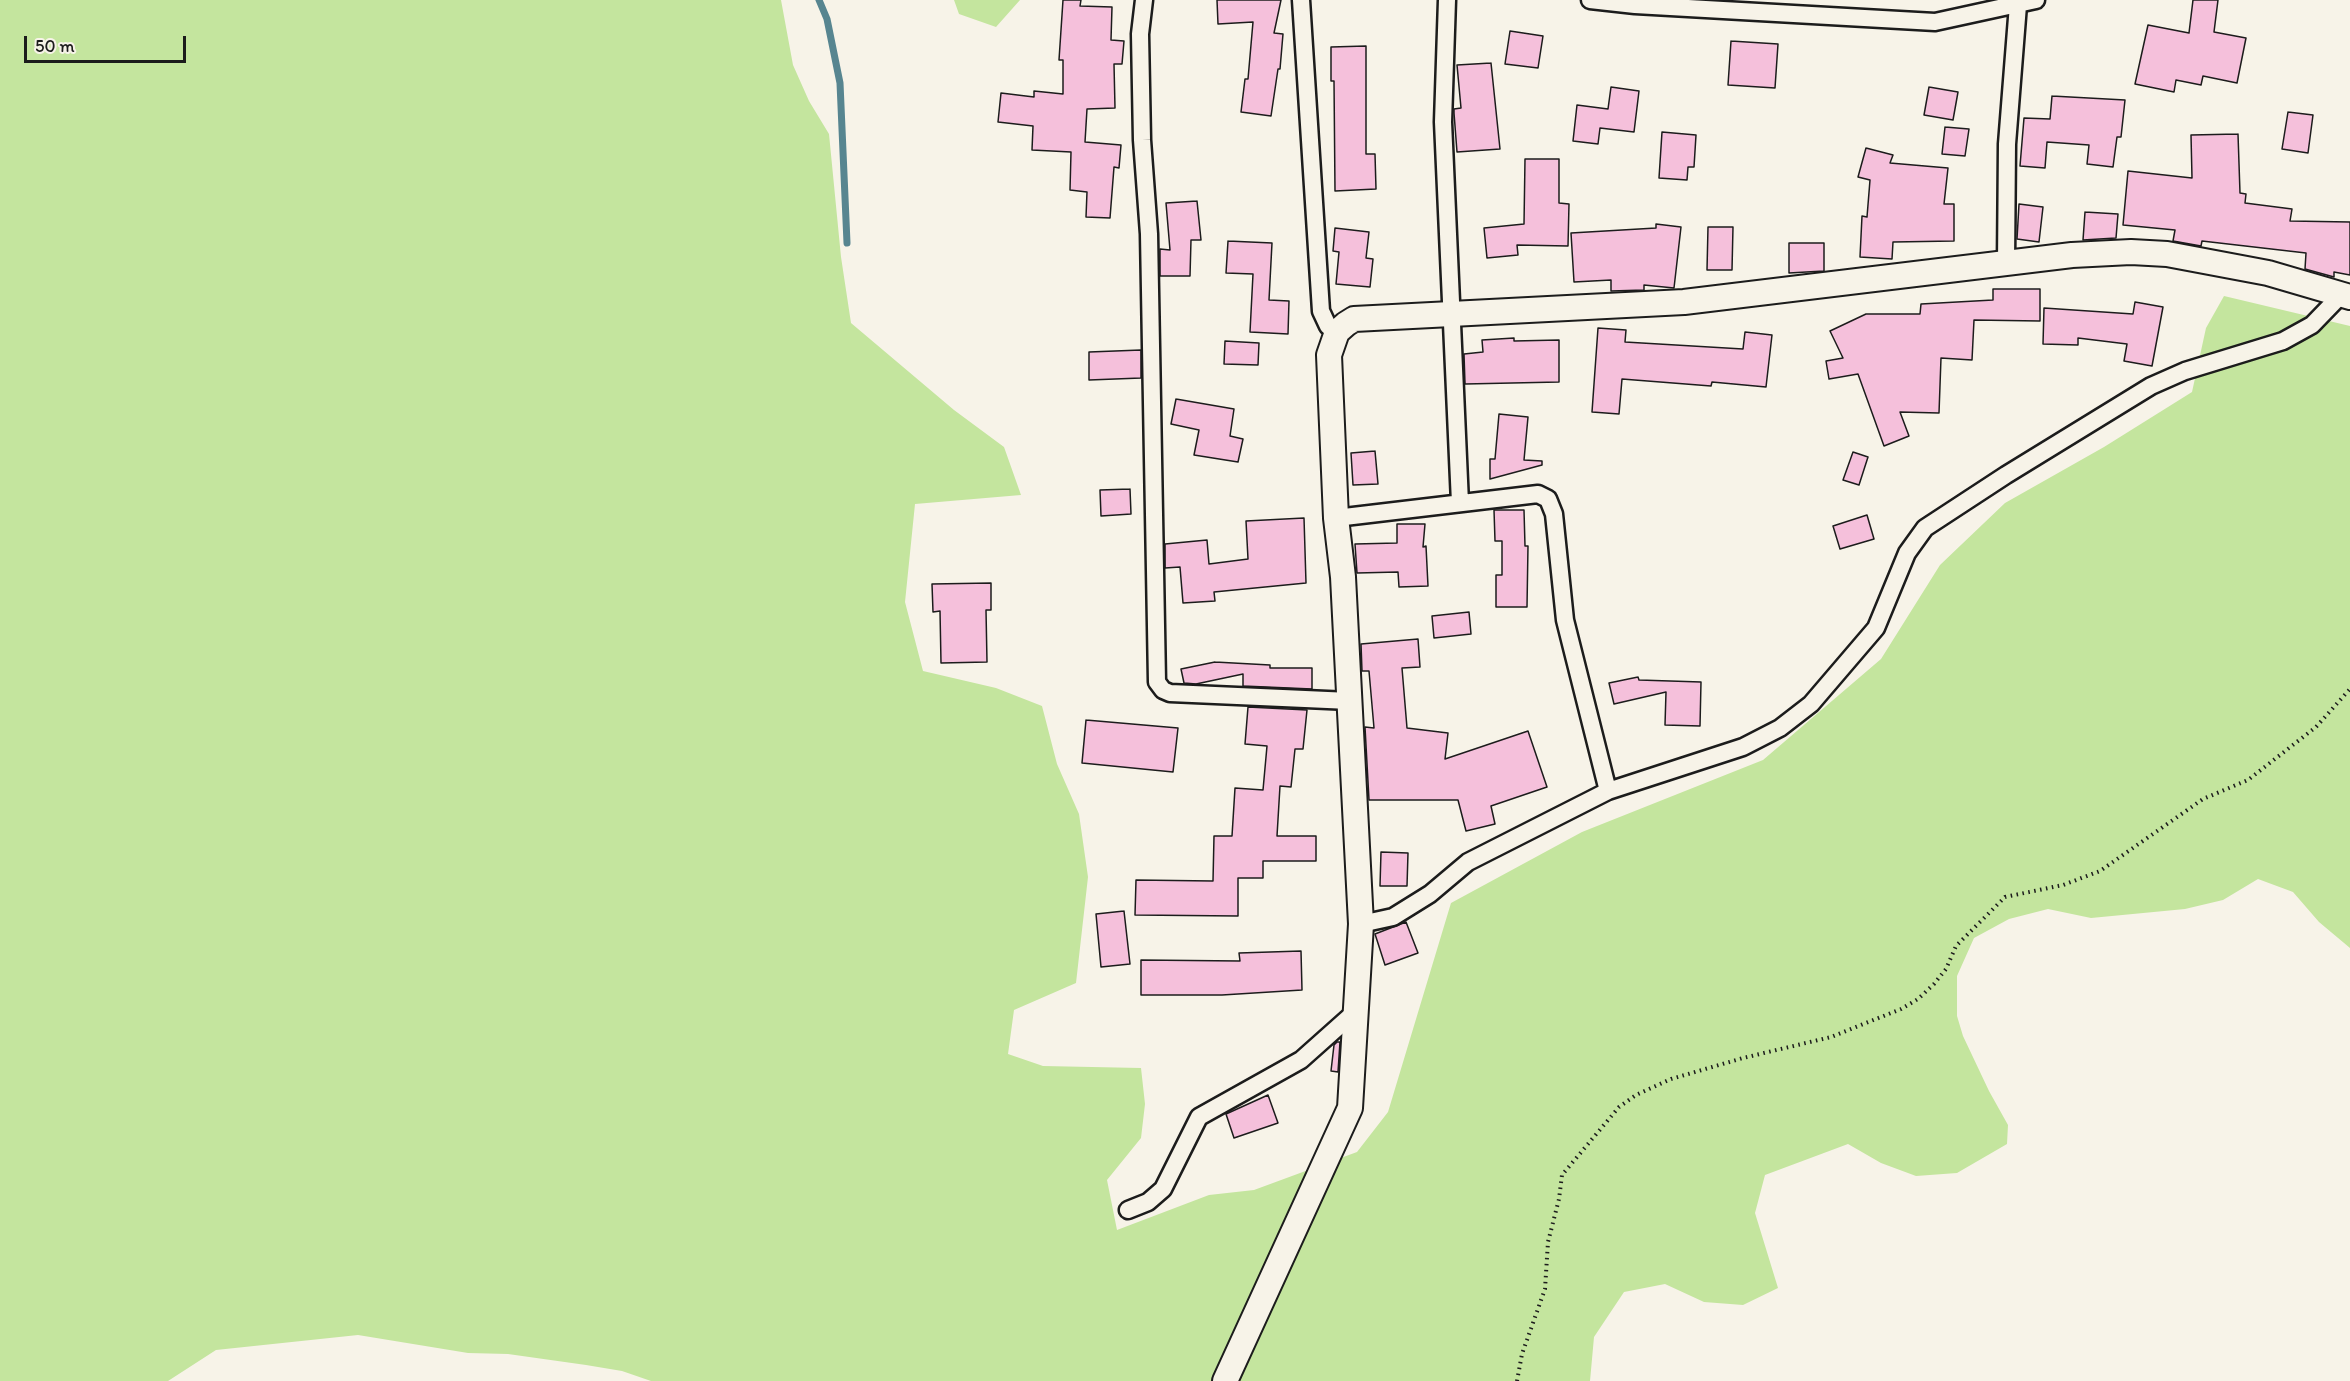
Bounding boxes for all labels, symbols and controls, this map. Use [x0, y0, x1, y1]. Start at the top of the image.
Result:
scale bar [27, 24, 189, 62]
text: 50 m [35, 35, 75, 57]

